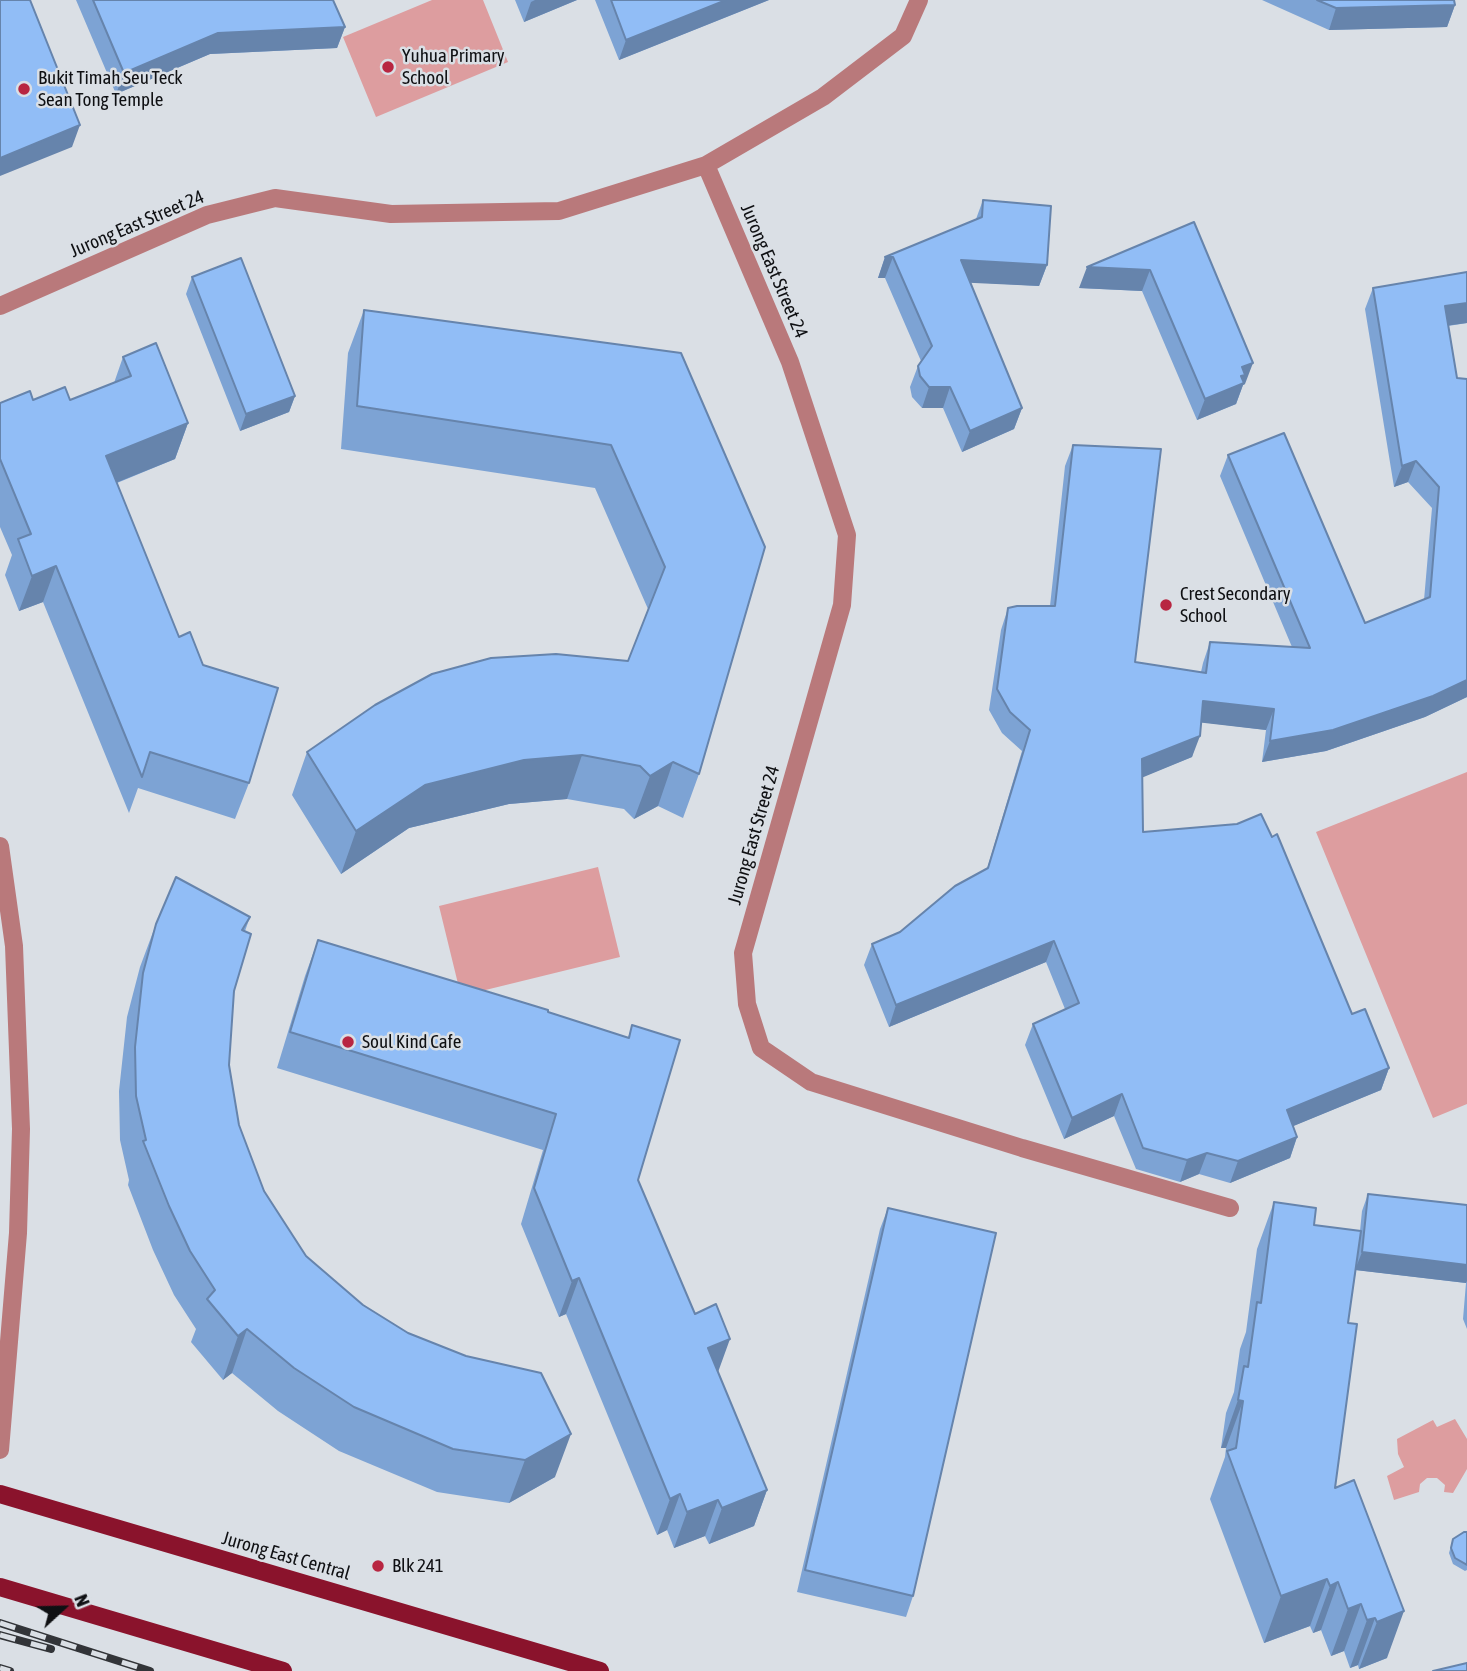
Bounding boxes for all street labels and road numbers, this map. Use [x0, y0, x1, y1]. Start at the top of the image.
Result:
street label: Jurong East Street 24 [66, 185, 208, 263]
street label: Jurong East Street 24 [735, 200, 813, 342]
street label: Jurong East Street 24 [723, 763, 785, 907]
street label: Jurong East Central [219, 1527, 353, 1585]

